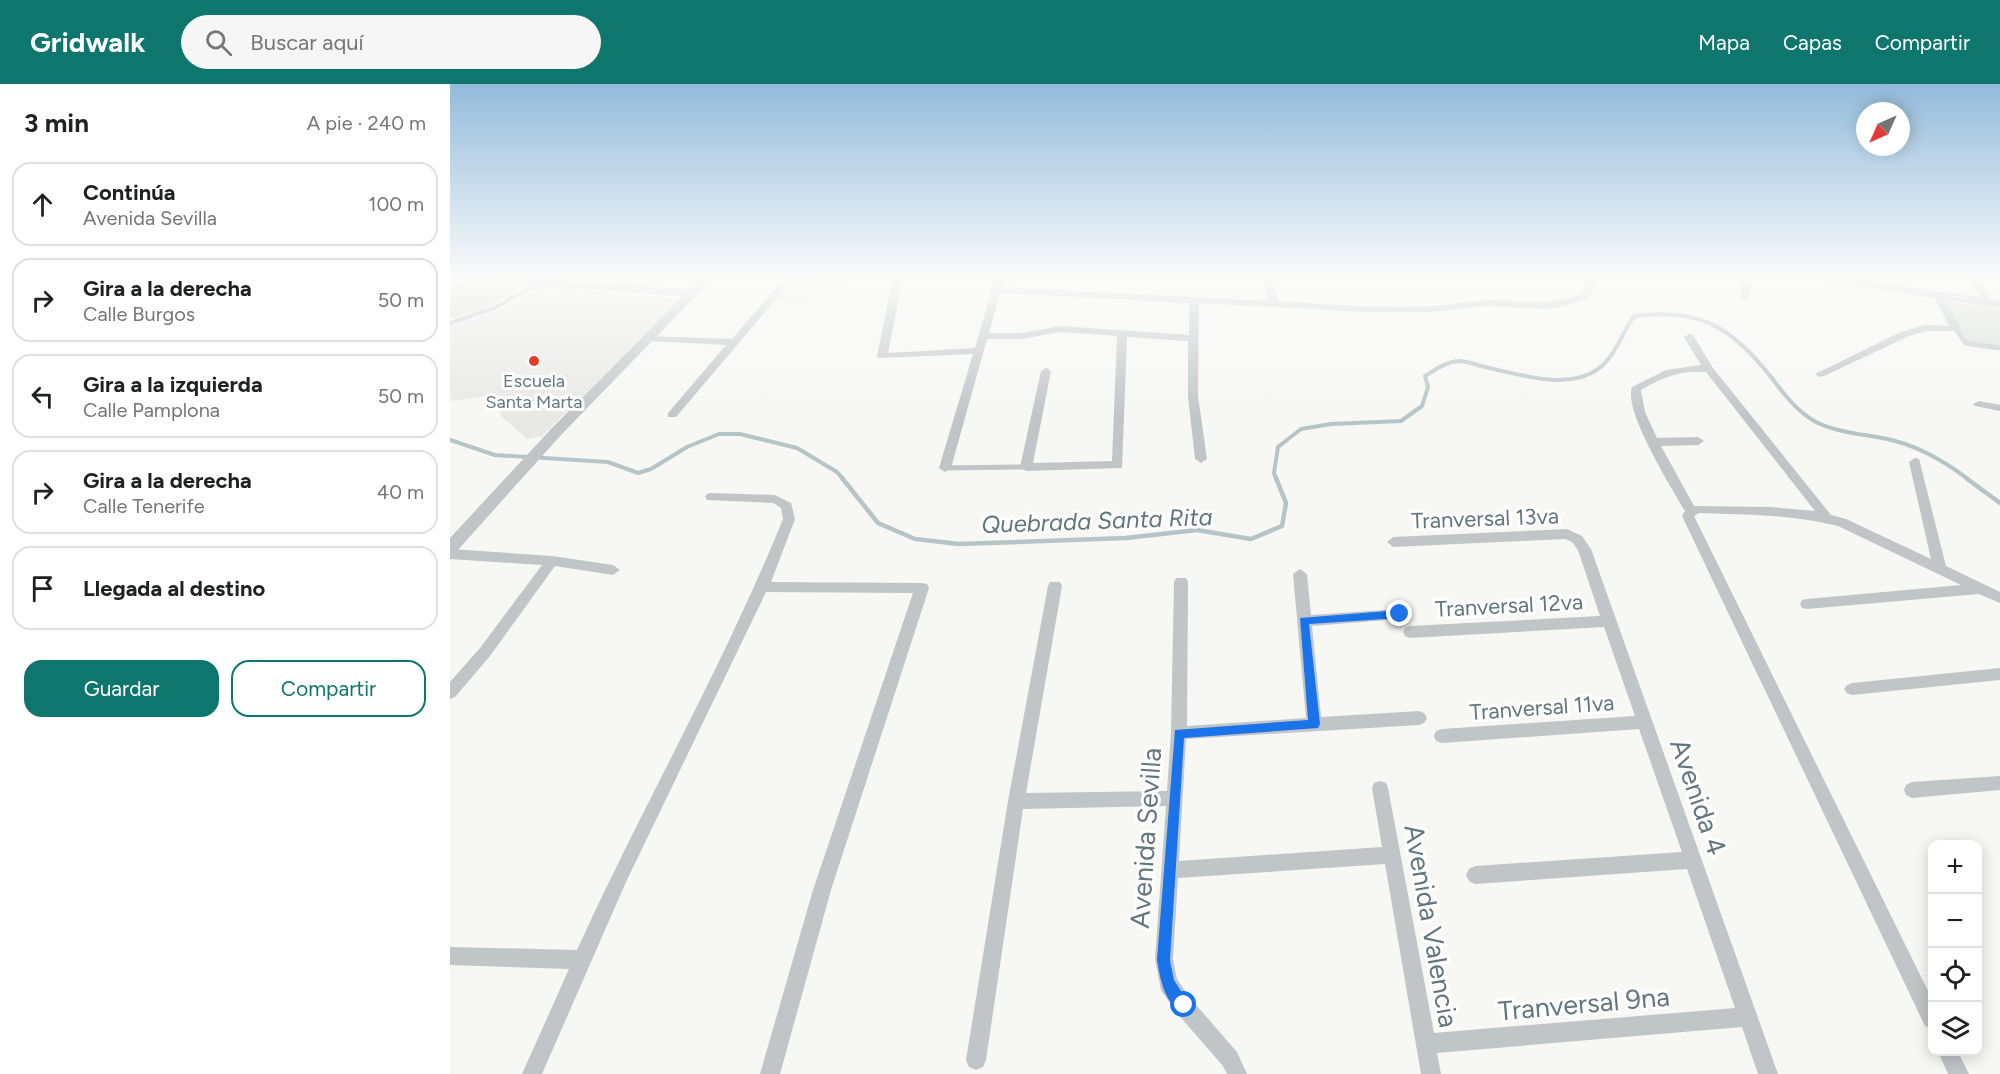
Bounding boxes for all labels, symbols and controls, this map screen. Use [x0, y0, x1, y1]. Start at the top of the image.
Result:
search box [181, 15, 601, 69]
text: Gridwalk [30, 25, 145, 59]
icon: search [202, 26, 235, 59]
text: Buscar aquí [250, 29, 364, 56]
text: Mapa [1698, 30, 1750, 55]
text: Capas [1783, 30, 1842, 55]
text: Compartir [1875, 30, 1970, 55]
north arrow [1856, 102, 1910, 156]
text: 3 min [24, 107, 89, 139]
text: A pie · 240 m [307, 111, 426, 135]
text: Continúa [83, 179, 176, 206]
icon: ahead [26, 188, 59, 221]
text: 100 m [368, 192, 424, 216]
text: Avenida Sevilla [83, 206, 217, 230]
text: Gira a la derecha [83, 275, 252, 302]
icon: right [26, 284, 59, 317]
text: 50 m [378, 288, 424, 312]
text: Calle Burgos [83, 302, 195, 326]
marker: Escuela Santa Marta [527, 354, 541, 368]
place label: Escuela Santa Marta [485, 370, 583, 413]
text: Gira a la izquierda [83, 371, 263, 398]
icon: left [26, 380, 59, 413]
text: 50 m [378, 384, 424, 408]
text: Calle Pamplona [83, 398, 220, 422]
text: Gira a la derecha [83, 467, 252, 494]
icon: right [26, 476, 59, 509]
text: 40 m [377, 480, 424, 504]
text: Calle Tenerife [83, 494, 205, 518]
water label: Quebrada Santa Rita [981, 502, 1213, 539]
street label: Tranversal 13va [1411, 502, 1559, 535]
icon: arrive [26, 572, 59, 605]
text: Llegada al destino [83, 575, 265, 602]
street label: Tranversal 12va [1434, 588, 1584, 623]
route end [1386, 600, 1412, 626]
button: Guardar [24, 660, 219, 717]
button: Compartir [231, 660, 426, 717]
street label: Tranversal 11va [1469, 689, 1615, 726]
street label: Avenida 4 [1663, 734, 1734, 859]
street label: Avenida Sevilla [1123, 747, 1168, 929]
street label: Avenida Valencia [1397, 822, 1466, 1030]
map controls [1928, 840, 1982, 1056]
button: + [1928, 840, 1982, 894]
button: − [1928, 894, 1982, 948]
button: locate [1928, 948, 1982, 1002]
street label: Tranversal 9na [1497, 980, 1671, 1027]
route start [1170, 991, 1196, 1017]
button: layers [1928, 1002, 1982, 1056]

